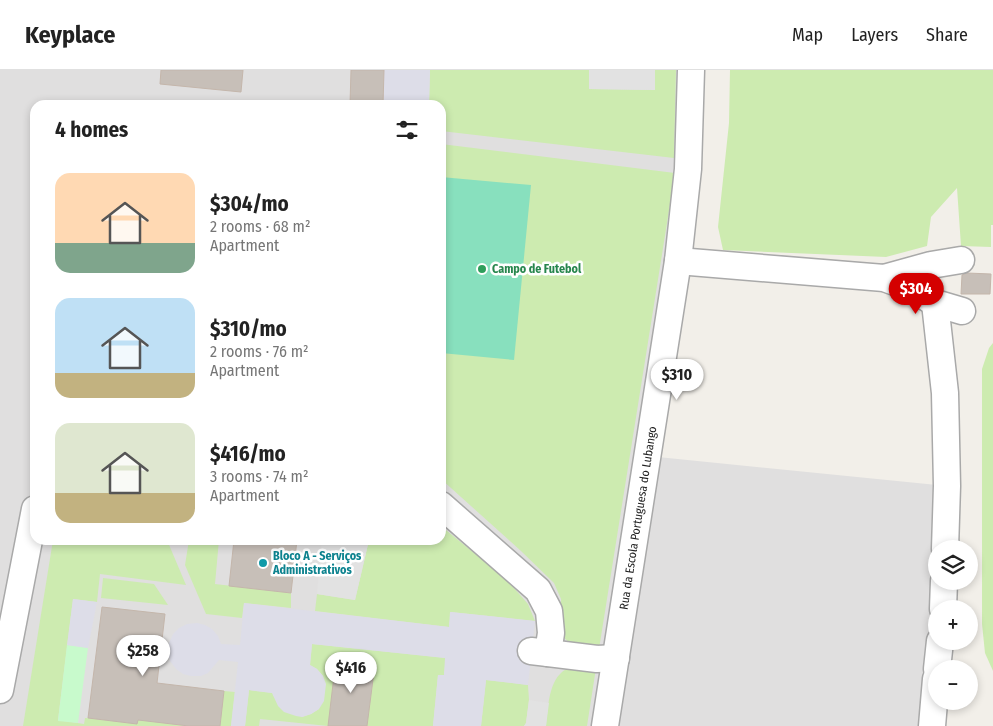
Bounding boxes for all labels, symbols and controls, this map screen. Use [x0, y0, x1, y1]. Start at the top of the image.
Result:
text: Keyplace [25, 21, 115, 49]
text: Map [792, 24, 823, 46]
text: Layers [851, 24, 898, 46]
text: Share [926, 24, 968, 46]
icon: filters [393, 116, 421, 144]
text: 4 homes [55, 117, 128, 143]
text: $304/mo [210, 191, 289, 217]
icon: home [95, 193, 155, 253]
text: 2 rooms · 68 m² [210, 217, 311, 236]
text: Apartment [210, 236, 279, 255]
place label: Campo de Futebol [492, 262, 582, 276]
marker: Campo de Futebol [476, 263, 488, 275]
pin: $304 [886, 272, 946, 315]
text: $304 [900, 279, 932, 298]
text: $310/mo [210, 316, 287, 342]
icon: home [95, 318, 155, 378]
text: 2 rooms · 76 m² [210, 342, 309, 361]
pin: $310 [647, 358, 707, 401]
text: Apartment [210, 361, 279, 380]
text: $310 [662, 365, 692, 384]
street label: Rua da Escola Portuguesa do Lubango [617, 425, 659, 611]
text: $416/mo [210, 441, 286, 467]
icon: home [95, 443, 155, 503]
text: 3 rooms · 74 m² [210, 467, 308, 486]
text: Apartment [210, 486, 279, 505]
map controls [928, 540, 978, 710]
button: layers [928, 540, 978, 590]
place label: Bloco A - Serviços Administrativos [272, 549, 362, 577]
marker: Bloco A - Serviços Administrativos [257, 557, 269, 569]
button: + [928, 600, 978, 650]
pin: $258 [113, 634, 173, 677]
text: $258 [127, 641, 159, 660]
pin: $416 [321, 652, 381, 694]
text: $416 [336, 658, 366, 677]
button: − [928, 660, 978, 710]

